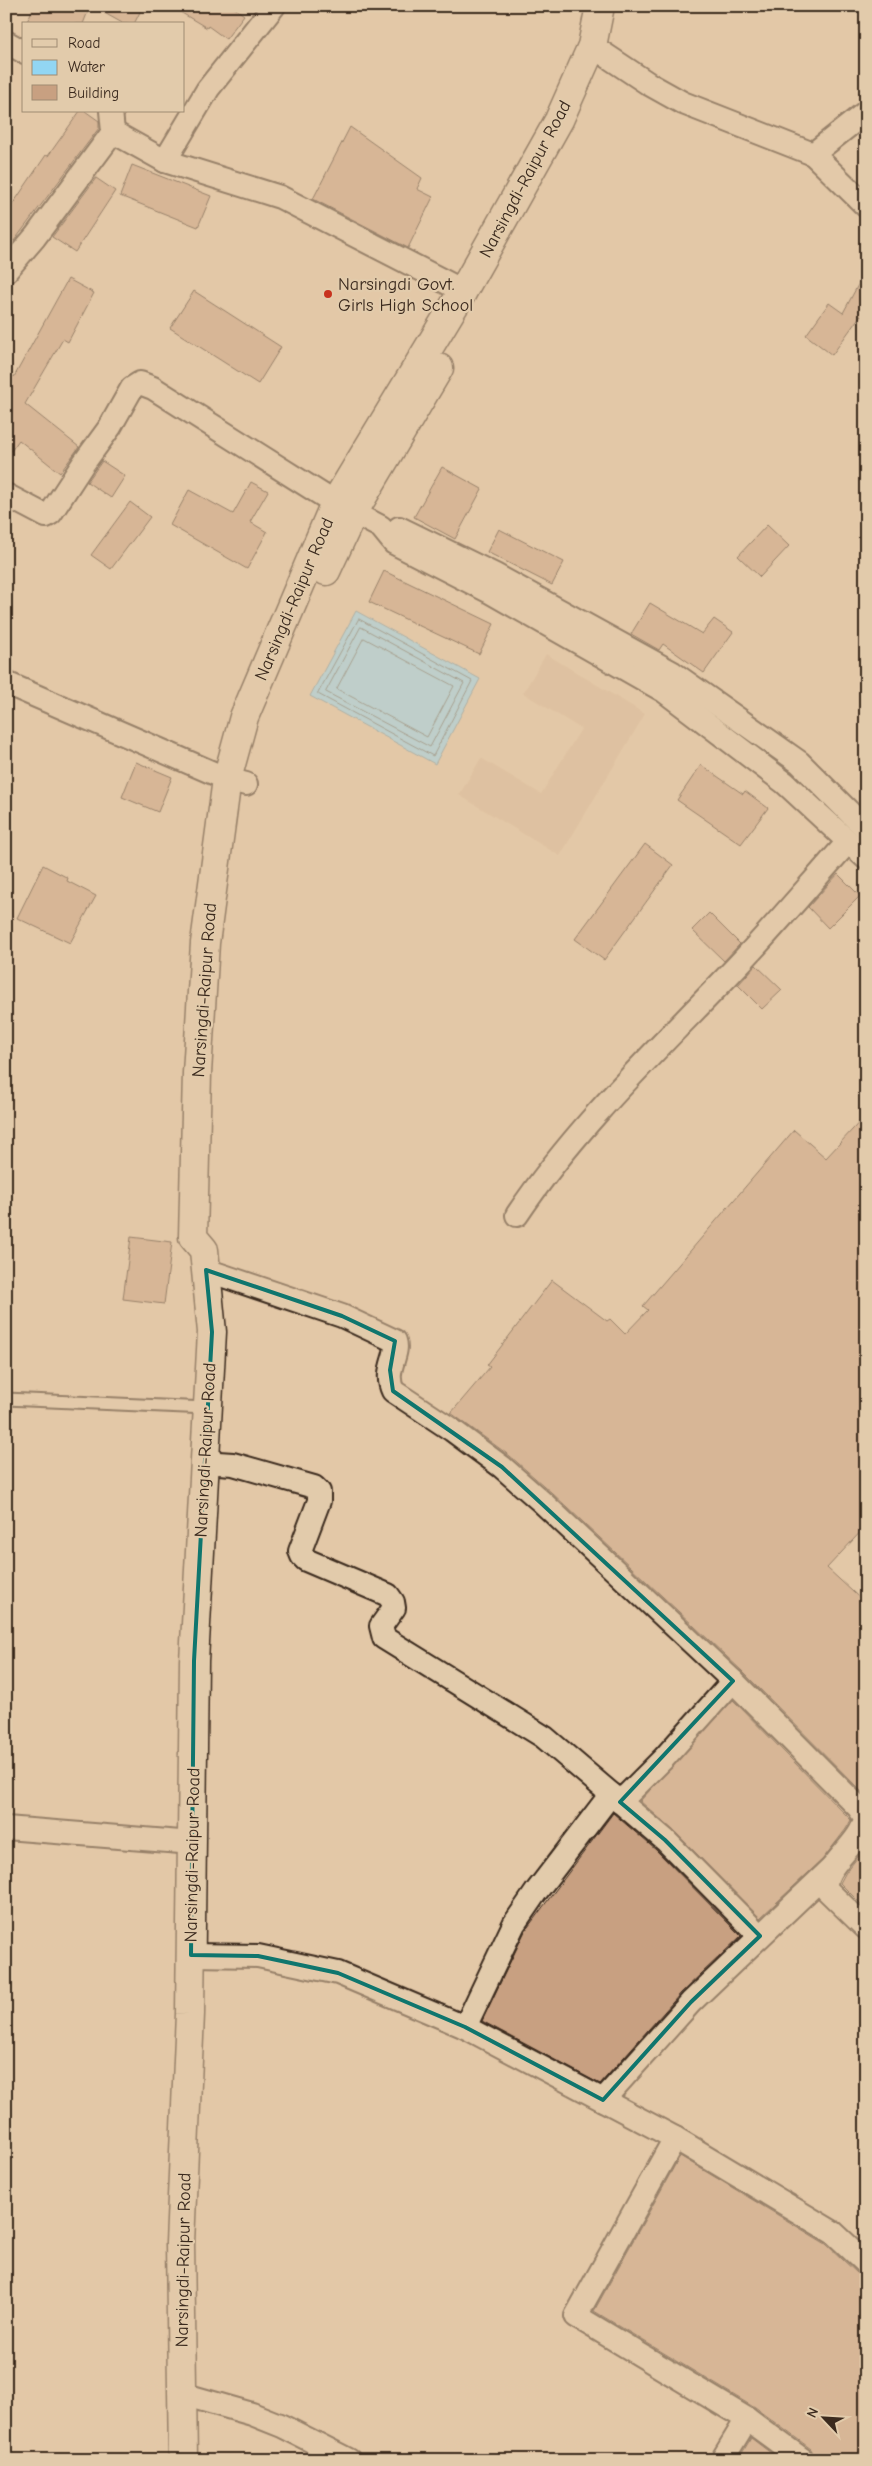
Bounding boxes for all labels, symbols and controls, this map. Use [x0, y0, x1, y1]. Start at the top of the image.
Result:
legend [22, 22, 185, 112]
text: Road [68, 34, 100, 52]
text: Water [68, 58, 105, 76]
text: Building [68, 84, 119, 102]
street label: Narsingdi-Raipur Road [475, 97, 576, 261]
place label: Narsingdi Govt. Girls High School [338, 274, 473, 316]
marker: Narsingdi Govt. Girls High School [322, 288, 334, 300]
street label: Narsingdi-Raipur Road [251, 515, 338, 684]
street label: Narsingdi-Raipur Road [188, 902, 221, 1078]
street label: Narsingdi-Raipur Road [190, 1362, 221, 1538]
street label: Narsingdi-Raipur Road [180, 1767, 205, 1943]
street label: Narsingdi-Raipur Road [171, 2172, 196, 2348]
north arrow [800, 2394, 850, 2444]
text: N [803, 2405, 822, 2420]

